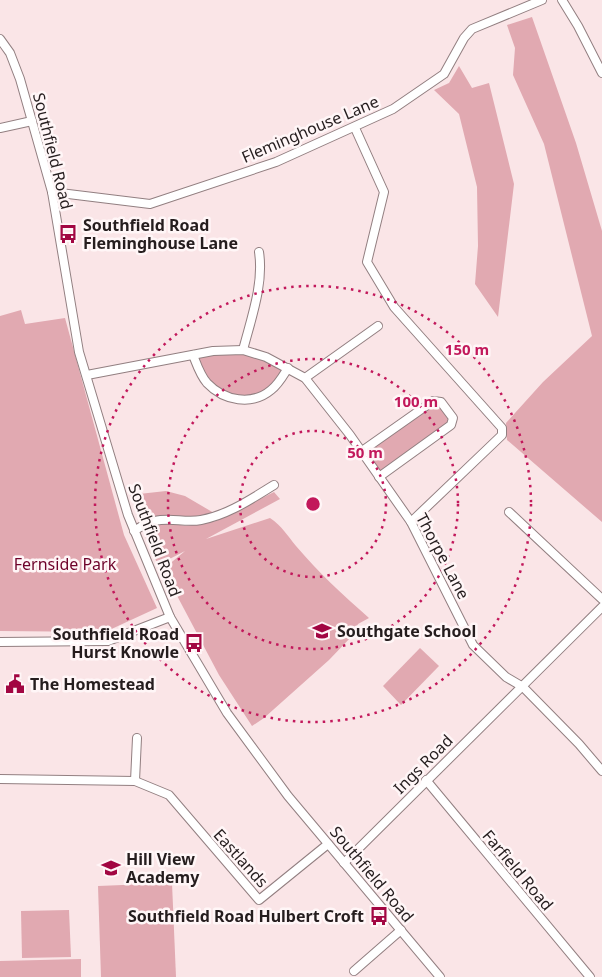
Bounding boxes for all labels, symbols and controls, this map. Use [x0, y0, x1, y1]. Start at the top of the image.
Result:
street label: Southfield Road [28, 90, 78, 212]
street label: Fleminghouse Lane [238, 90, 382, 168]
place label: Southfield Road Fleminghouse Lane [83, 214, 238, 254]
bus stop icon: Southfield Road Fleminghouse Lane [57, 223, 79, 245]
text: 150 m [445, 339, 489, 359]
text: 100 m [394, 391, 438, 411]
text: 50 m [347, 442, 383, 462]
street label: Southfield Road [123, 480, 187, 600]
centre of rings [304, 495, 322, 513]
street label: Thorpe Lane [411, 509, 475, 603]
park label: Fernside Park [14, 553, 117, 575]
school or university icon: Southgate School [311, 620, 333, 642]
place label: Southgate School [337, 620, 476, 642]
place label: Southfield Road Hurst Knowle [53, 623, 179, 663]
bus stop icon: Southfield Road Hurst Knowle [183, 632, 205, 654]
public building icon: The Homestead [4, 673, 26, 695]
place label: The Homestead [30, 673, 155, 695]
street label: Ings Road [389, 730, 457, 798]
street label: Southfield Road [325, 821, 419, 927]
street label: Eastlands [209, 824, 273, 892]
street label: Farfield Road [478, 825, 558, 915]
place label: Hill View Academy [126, 848, 200, 888]
school or university icon: Hill View Academy [100, 857, 122, 879]
place label: Southfield Road Hulbert Croft [128, 905, 364, 927]
bus stop icon: Southfield Road Hulbert Croft [368, 905, 390, 927]

